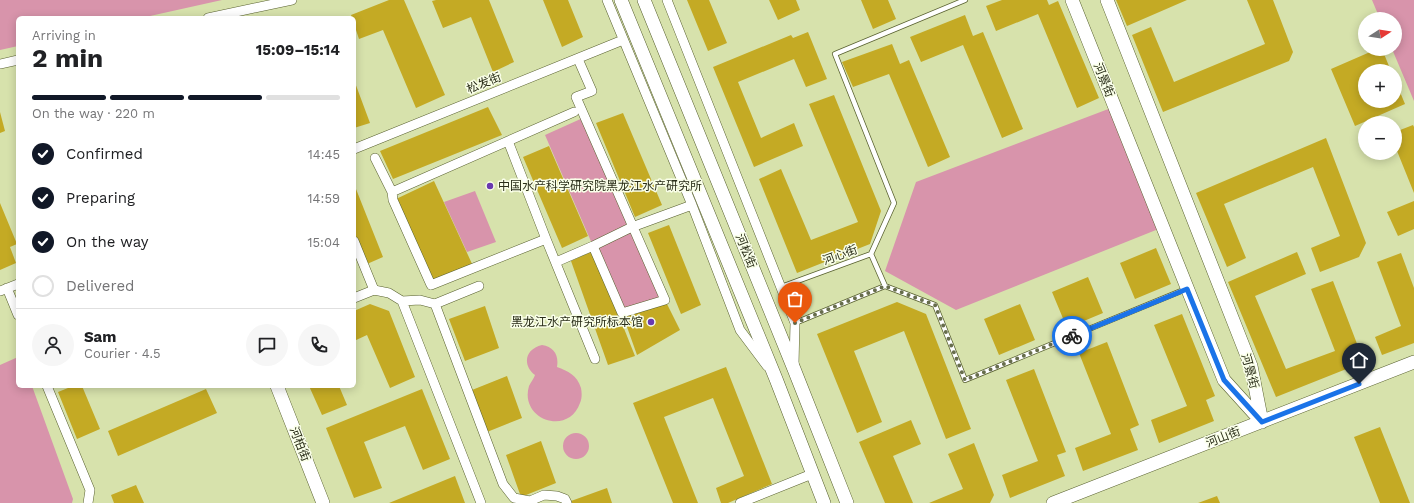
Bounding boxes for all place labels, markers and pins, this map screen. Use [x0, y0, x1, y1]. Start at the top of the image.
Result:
place label: 中国水产科学研究院黑龙江水产研究所 [498, 179, 702, 193]
marker: 中国水产科学研究院黑龙江水产研究所 [485, 181, 495, 191]
pin [778, 282, 812, 323]
place label: 黑龙江水产研究所标本馆 [511, 315, 643, 329]
marker: 黑龙江水产研究所标本馆 [646, 317, 656, 327]
pin [1342, 343, 1376, 384]

